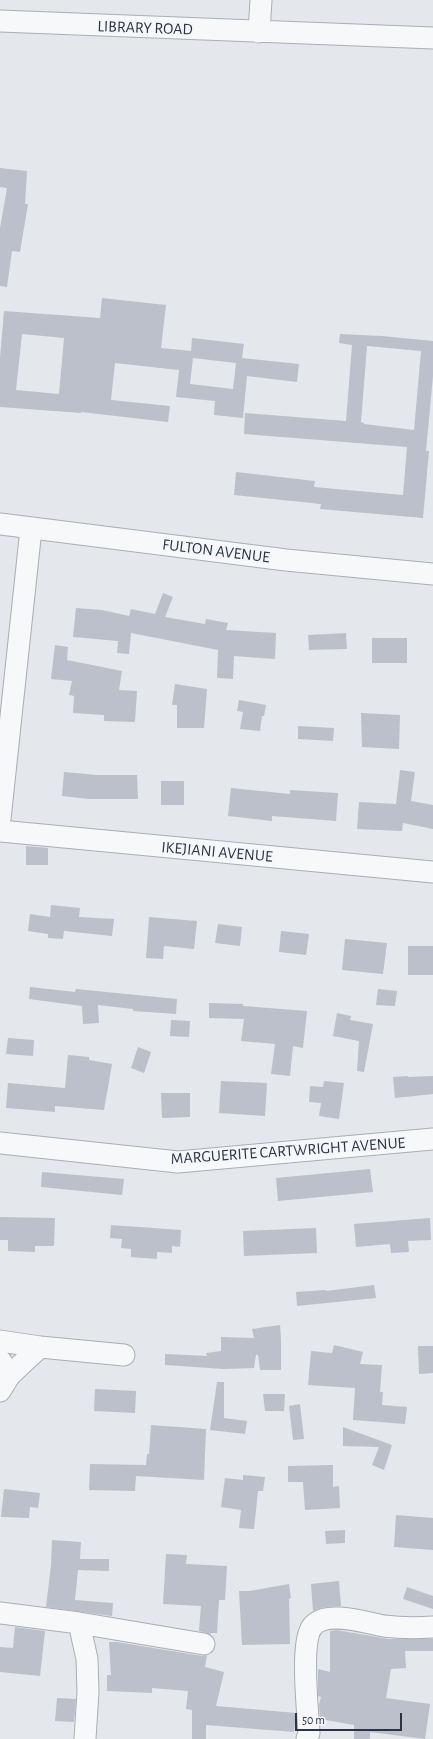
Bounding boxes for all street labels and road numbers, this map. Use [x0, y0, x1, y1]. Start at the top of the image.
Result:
street label: LIBRARY ROAD [97, 17, 193, 39]
street label: FULTON AVENUE [161, 535, 271, 567]
street label: IKEJIANI AVENUE [161, 838, 273, 866]
street label: MARGUERITE CARTWRIGHT AVENUE [170, 1133, 406, 1169]

